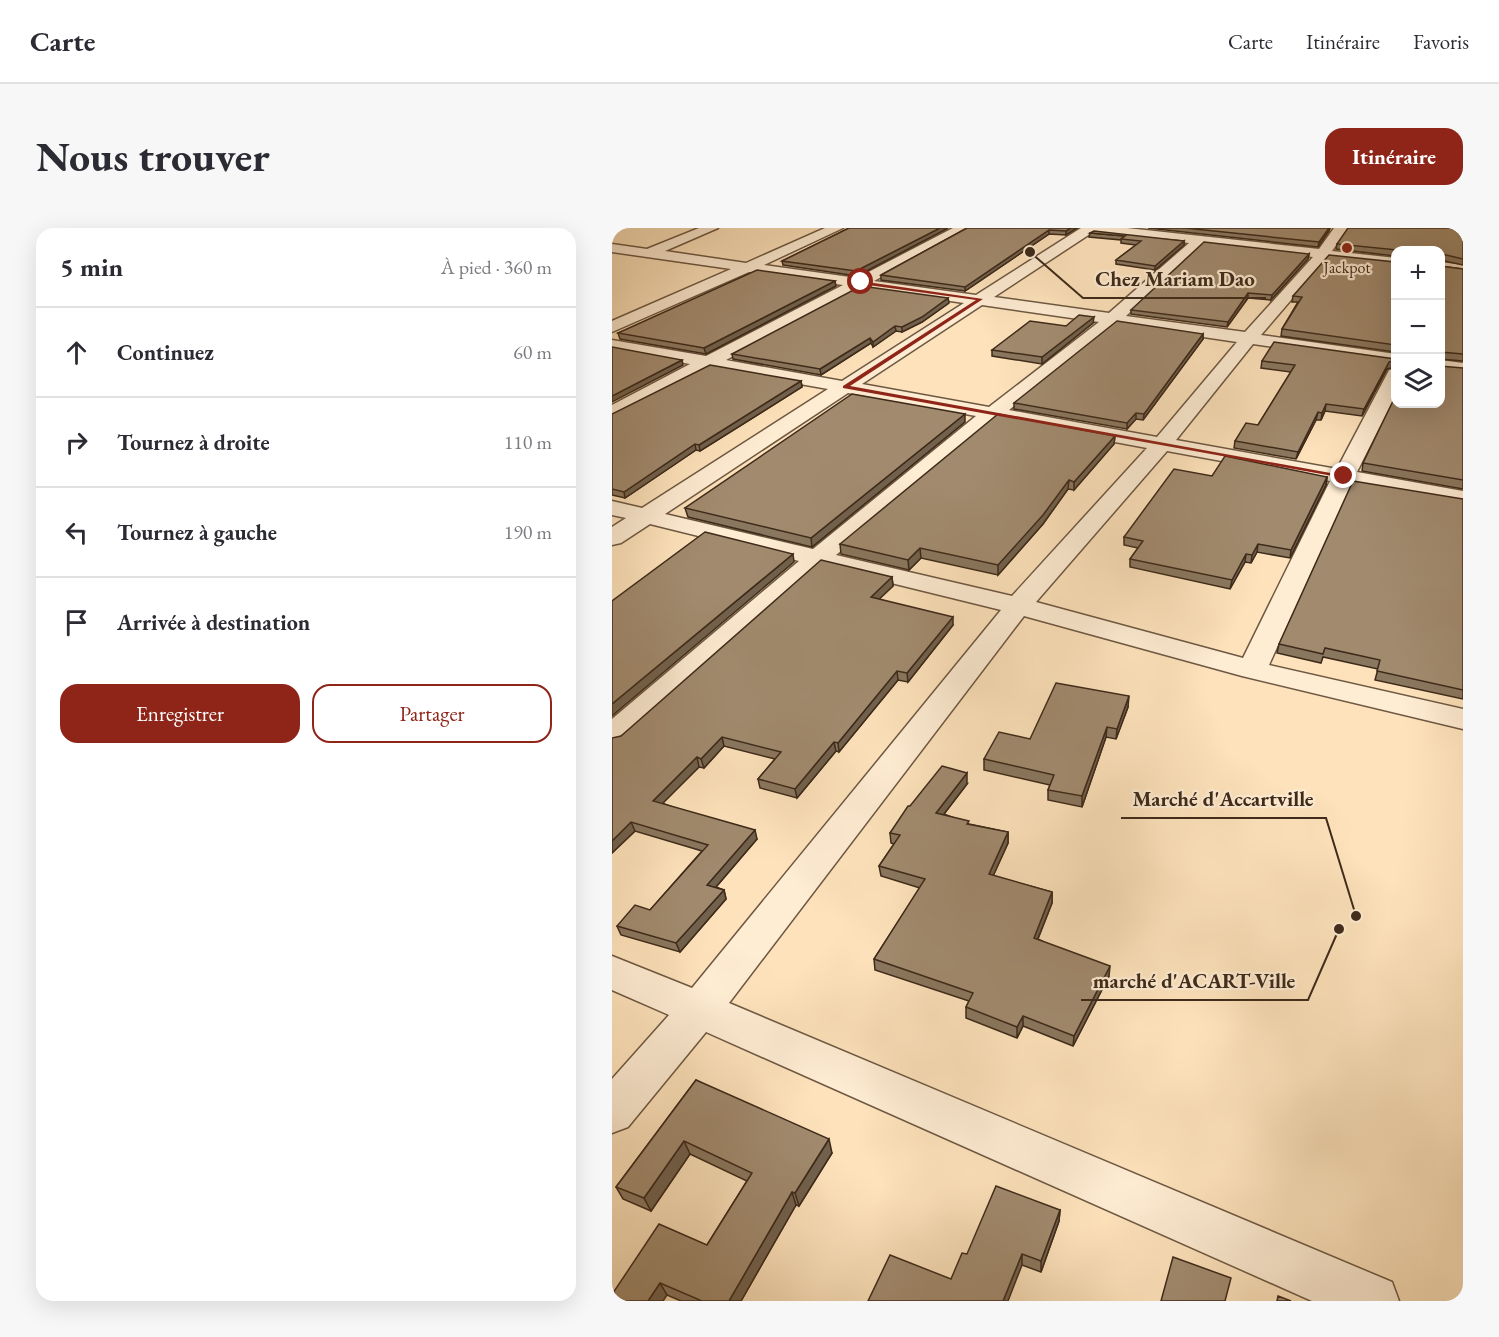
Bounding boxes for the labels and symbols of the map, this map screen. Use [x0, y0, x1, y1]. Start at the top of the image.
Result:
marker: Jackpot [1340, 241, 1354, 255]
place label: Jackpot [1321, 257, 1371, 278]
callout: Chez Mariam Dao [1083, 259, 1266, 298]
text: Chez Mariam Dao [1095, 265, 1255, 292]
route start [847, 268, 873, 294]
route end [1330, 462, 1356, 488]
callout: Marché d'Accartville [1121, 779, 1326, 818]
text: Marché d'Accartville [1132, 785, 1314, 812]
callout: marché d'ACART-Ville [1081, 961, 1308, 1000]
text: marché d'ACART-Ville [1093, 967, 1296, 994]

